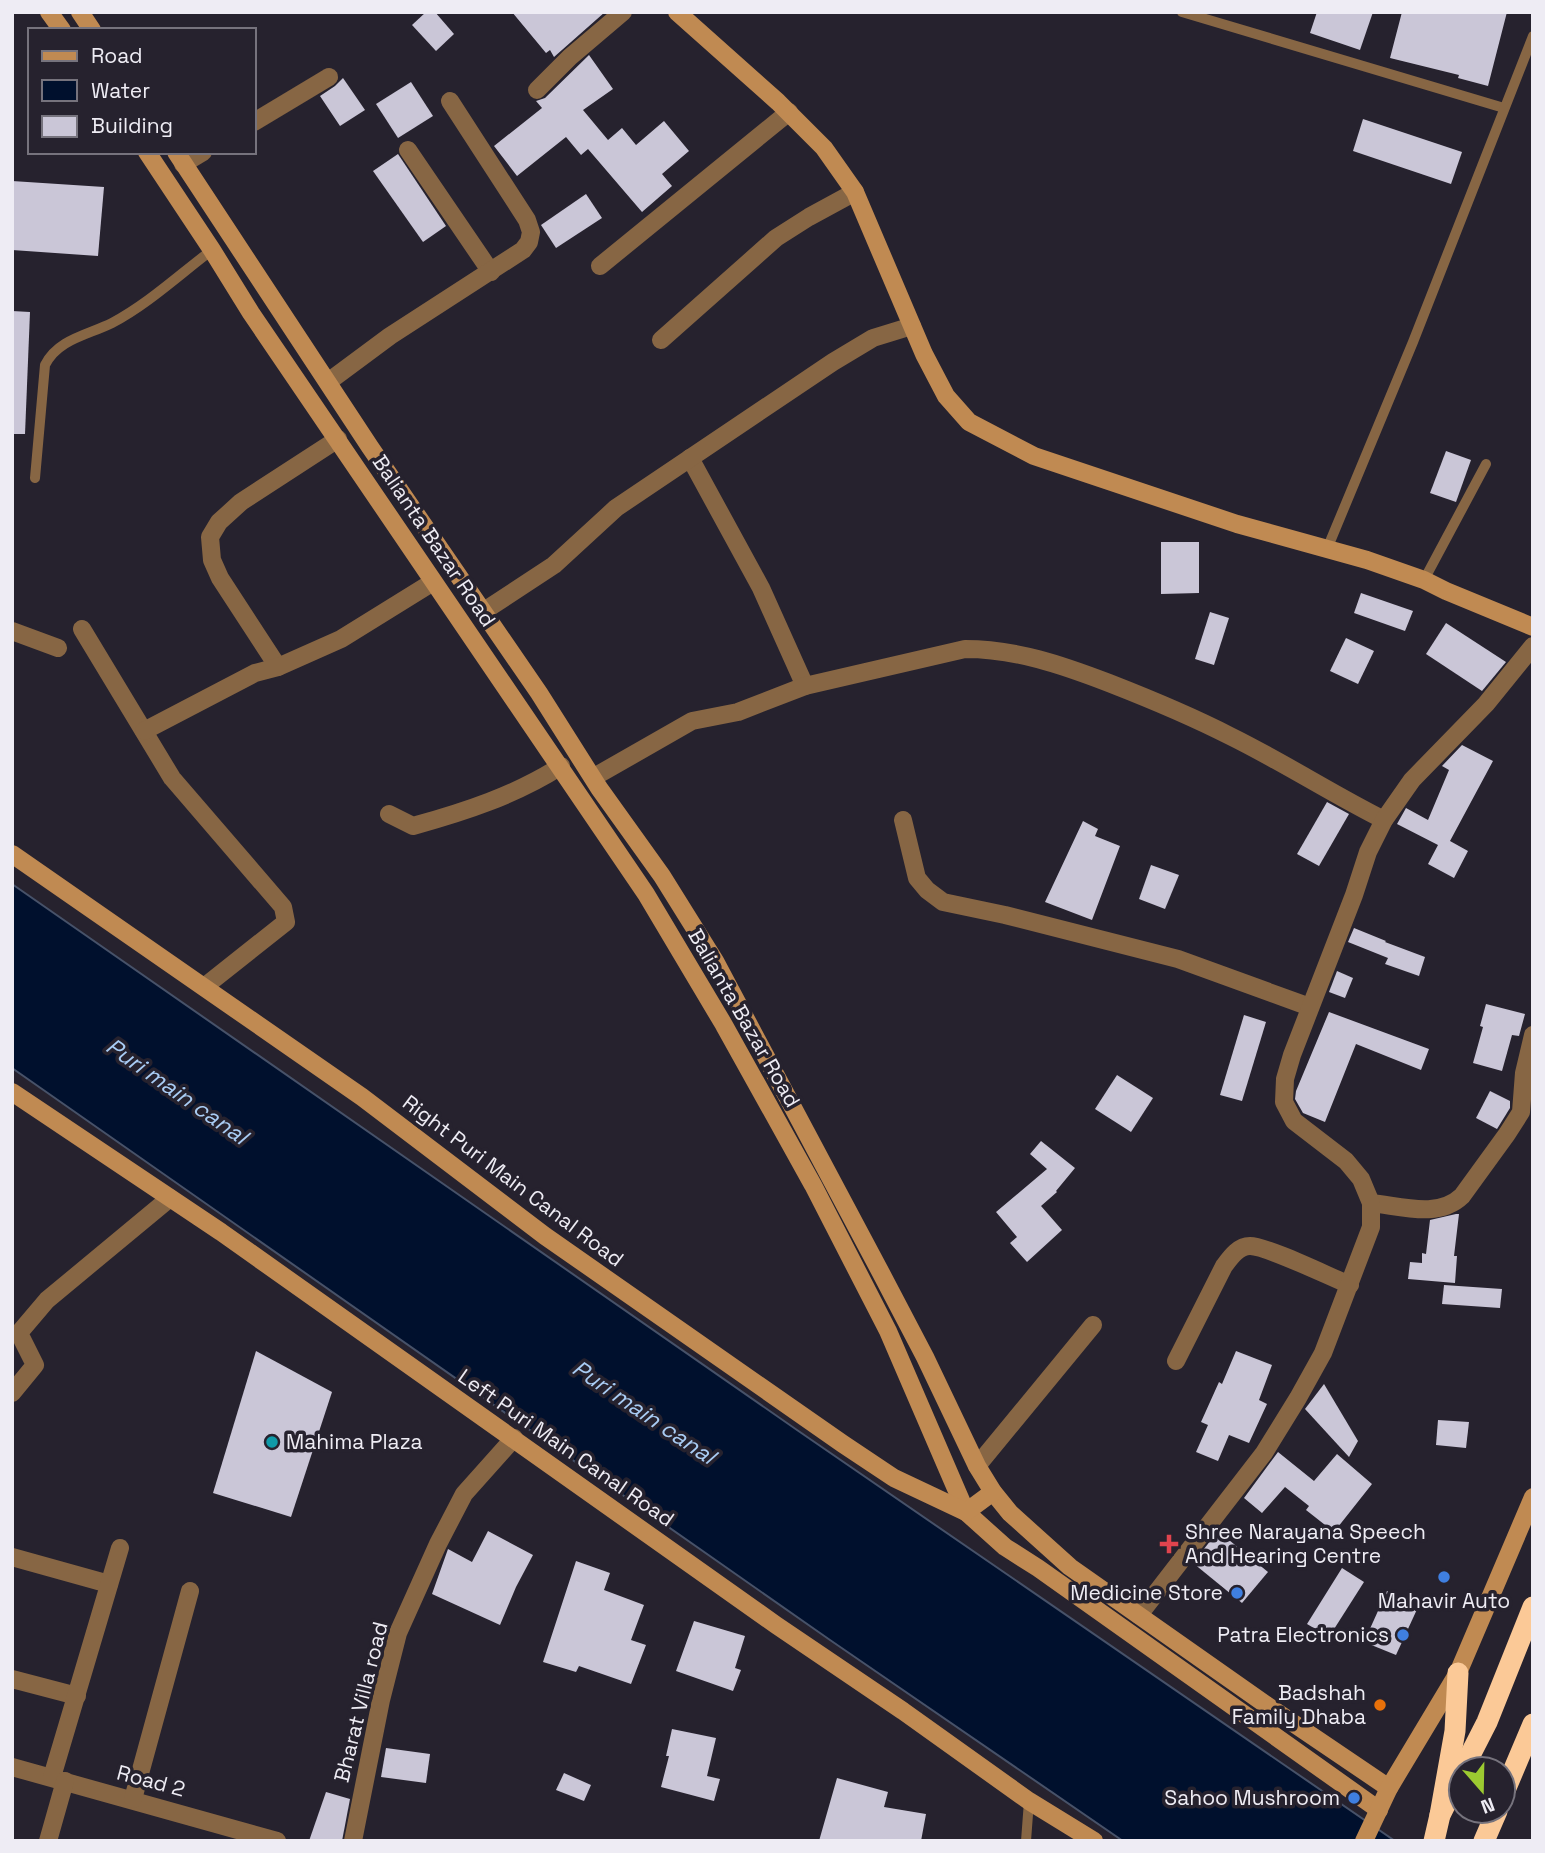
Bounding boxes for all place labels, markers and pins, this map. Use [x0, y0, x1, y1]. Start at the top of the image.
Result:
place label: Mahima Plaza [286, 1428, 423, 1455]
marker: Mahima Plaza [264, 1434, 280, 1450]
place label: Shree Narayana Speech And Hearing Centre [1185, 1518, 1426, 1569]
marker: Shree Narayana Speech And Hearing Centre [1159, 1534, 1179, 1554]
marker: Mahavir Auto [1436, 1569, 1452, 1585]
place label: Medicine Store [1070, 1579, 1223, 1606]
marker: Medicine Store [1229, 1585, 1245, 1601]
place label: Mahavir Auto [1378, 1587, 1510, 1614]
place label: Patra Electronics [1217, 1621, 1389, 1648]
marker: Patra Electronics [1395, 1627, 1411, 1643]
place label: Badshah Family Dhaba [1232, 1679, 1366, 1730]
marker: Badshah Family Dhaba [1372, 1697, 1388, 1713]
place label: Sahoo Mushroom [1164, 1784, 1340, 1811]
marker: Sahoo Mushroom [1346, 1790, 1362, 1806]

